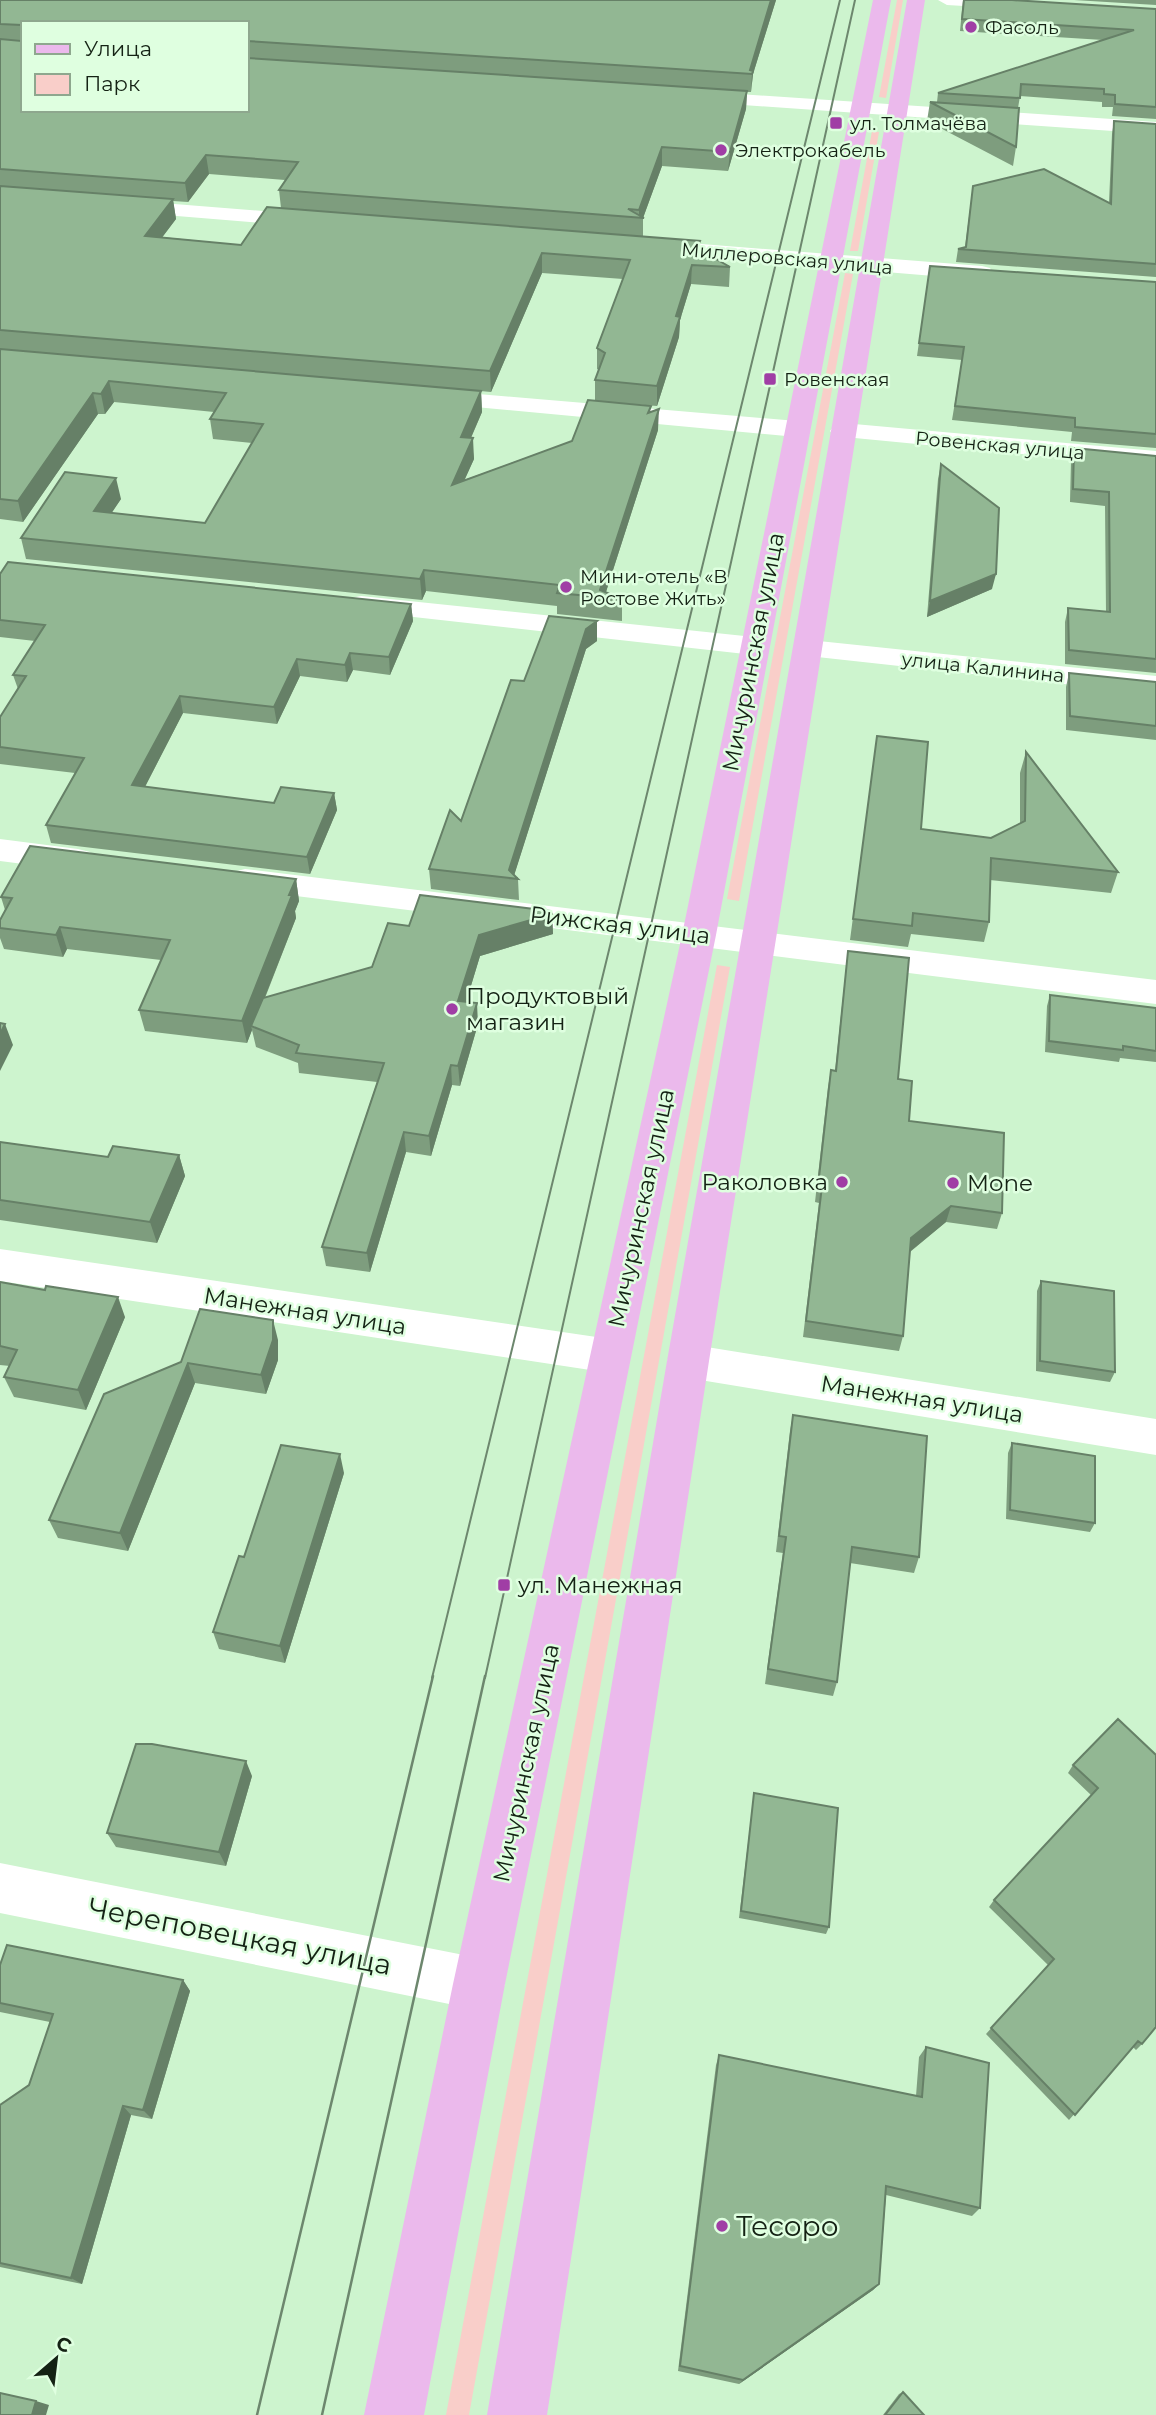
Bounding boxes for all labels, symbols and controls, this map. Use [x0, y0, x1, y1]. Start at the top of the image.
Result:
place label: Фасоль [985, 16, 1059, 39]
marker: Фасоль [963, 19, 979, 35]
legend [21, 21, 248, 112]
text: Улица [84, 36, 152, 61]
text: Парк [84, 71, 140, 96]
place label: ул. Толмачёва [849, 112, 987, 135]
marker: ул. Толмачёва [828, 115, 844, 131]
place label: Электрокабель [735, 139, 886, 162]
marker: Электрокабель [713, 142, 729, 158]
street label: Миллеровская улица [680, 238, 894, 279]
place label: Ровенская [784, 368, 890, 391]
marker: Ровенская [762, 371, 778, 387]
street label: Ровенская улица [914, 427, 1086, 464]
street label: Мичуринская улица [716, 530, 790, 774]
place label: Мини-отель «В Ростове Жить» [580, 565, 727, 610]
marker: Мини-отель «В Ростове Жить» [558, 579, 574, 595]
street label: улица Калинина [900, 647, 1065, 687]
street label: Рижская улица [528, 900, 712, 950]
place label: Продуктовый магазин [466, 982, 629, 1036]
marker: Продуктовый магазин [444, 1001, 460, 1017]
street label: Мичуринская улица [602, 1086, 680, 1330]
place label: Раколовка [701, 1168, 828, 1196]
place label: Mone [967, 1169, 1033, 1197]
marker: Раколовка [834, 1174, 850, 1190]
marker: Mone [945, 1175, 961, 1191]
street label: Манежная улица [202, 1281, 408, 1341]
street label: Манежная улица [819, 1369, 1025, 1429]
place label: ул. Манежная [517, 1571, 683, 1599]
marker: ул. Манежная [496, 1577, 512, 1593]
street label: Мичуринская улица [487, 1641, 565, 1885]
street label: Череповецкая улица [86, 1890, 394, 1982]
place label: Тесоро [736, 2209, 839, 2243]
marker: Тесоро [714, 2218, 730, 2234]
north arrow [21, 2324, 91, 2394]
text: С [52, 2331, 75, 2358]

